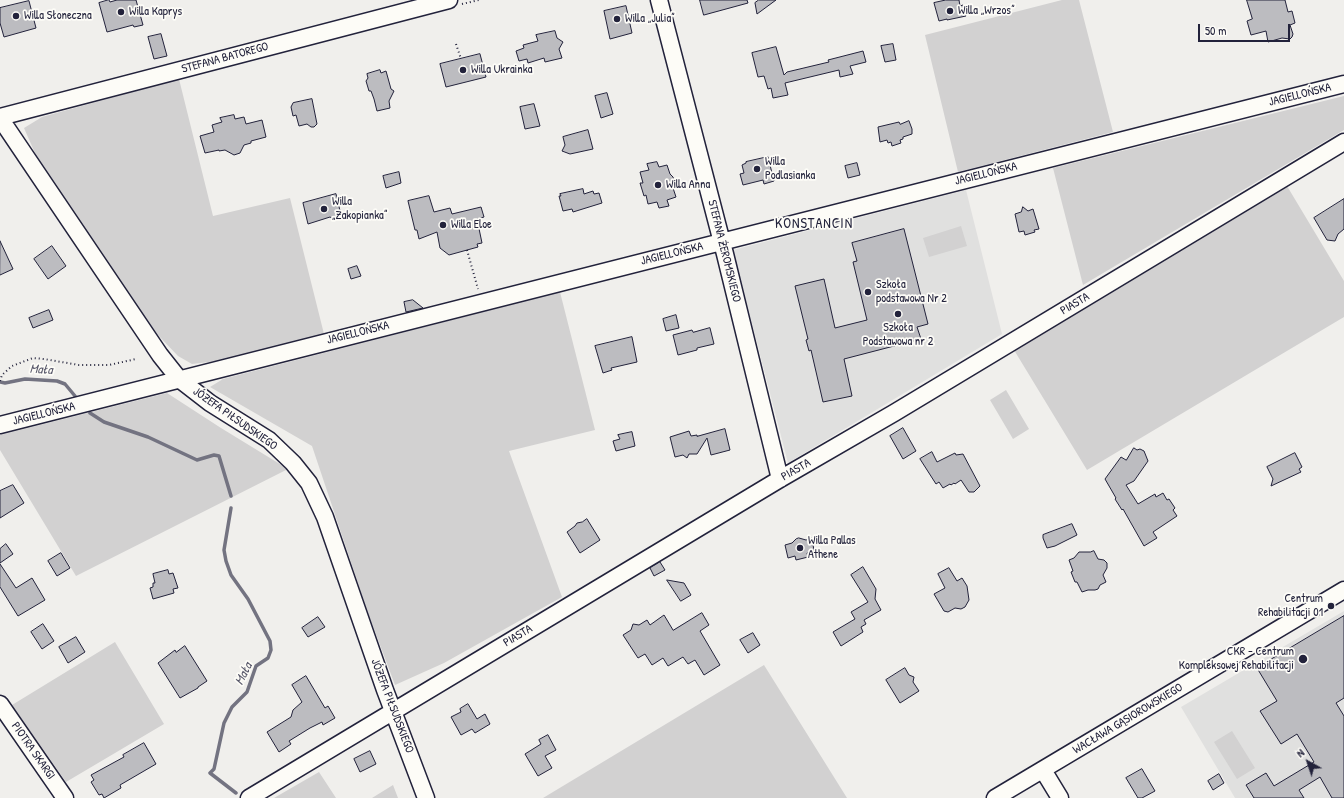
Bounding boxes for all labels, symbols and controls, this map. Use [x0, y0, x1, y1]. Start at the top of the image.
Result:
place label: Willa „Wrzos” [958, 4, 1015, 18]
place label: Willa Kaprys [129, 5, 182, 19]
marker: Willa „Wrzos” [945, 6, 955, 16]
marker: Willa Kaprys [116, 7, 126, 17]
place label: Willa Słoneczna [24, 9, 92, 23]
marker: Willa Słoneczna [11, 11, 21, 21]
place label: Willa „Julia” [625, 12, 675, 26]
marker: Willa „Julia” [612, 14, 622, 24]
scale bar [1200, 16, 1292, 42]
text: 50 m [1205, 22, 1226, 39]
street label: STEFANA BATOREGO [180, 40, 270, 76]
place label: Willa Ukrainka [471, 63, 532, 77]
marker: Willa Ukrainka [458, 65, 468, 75]
street label: JAGIELLOŃSKA [1267, 80, 1333, 110]
place label: Willa Podlasianka [765, 155, 815, 183]
street label: JAGIELLOŃSKA [953, 159, 1019, 189]
marker: Willa Podlasianka [752, 164, 762, 174]
place label: Willa Anna [666, 178, 710, 192]
marker: Willa Anna [653, 180, 663, 190]
place label: Willa „Zakopianka” [332, 195, 387, 223]
street label: STEFANA ŻEROMSKIEGO [704, 198, 744, 304]
marker: Willa „Zakopianka” [319, 204, 329, 214]
district label: KONSTANCIN [775, 216, 853, 232]
place label: Willa Eloe [451, 218, 492, 232]
marker: Willa Eloe [438, 220, 448, 230]
street label: JAGIELLOŃSKA [639, 239, 705, 269]
place label: Szkoła podstawowa Nr 2 [876, 278, 947, 306]
marker: Szkoła podstawowa Nr 2 [863, 287, 873, 297]
street label: PIASTA [1058, 290, 1092, 318]
marker: Szkoła Podstawowa nr 2 [893, 309, 903, 319]
street label: JAGIELLOŃSKA [325, 318, 391, 348]
place label: Szkoła Podstawowa nr 2 [863, 321, 933, 349]
water label: Mała [29, 362, 53, 378]
street label: JÓZEFA PIŁSUDSKIEGO [190, 384, 280, 454]
street label: JAGIELLOŃSKA [11, 399, 77, 429]
street label: PIASTA [779, 456, 813, 484]
place label: Willa Pallas Athene [808, 534, 856, 562]
marker: Willa Pallas Athene [795, 543, 805, 553]
place label: Centrum Rehabilitacji 01 [1258, 592, 1323, 620]
marker: Centrum Rehabilitacji 01 [1326, 601, 1336, 611]
street label: PIASTA [501, 622, 535, 650]
place label: CKR - Centrum Kompleksowej Rehabilitacji [1179, 645, 1294, 673]
marker: CKR - Centrum Kompleksowej Rehabilitacji [1297, 653, 1309, 665]
street label: JÓZEFA PIŁSUDSKIEGO [367, 657, 417, 755]
water label: Mała [232, 660, 256, 688]
street label: WACŁAWA GĄSIOROWSKIEGO [1070, 680, 1186, 758]
street label: PIOTRA SKARGI [8, 720, 58, 782]
north arrow [1288, 742, 1328, 782]
text: N [1294, 746, 1307, 760]

